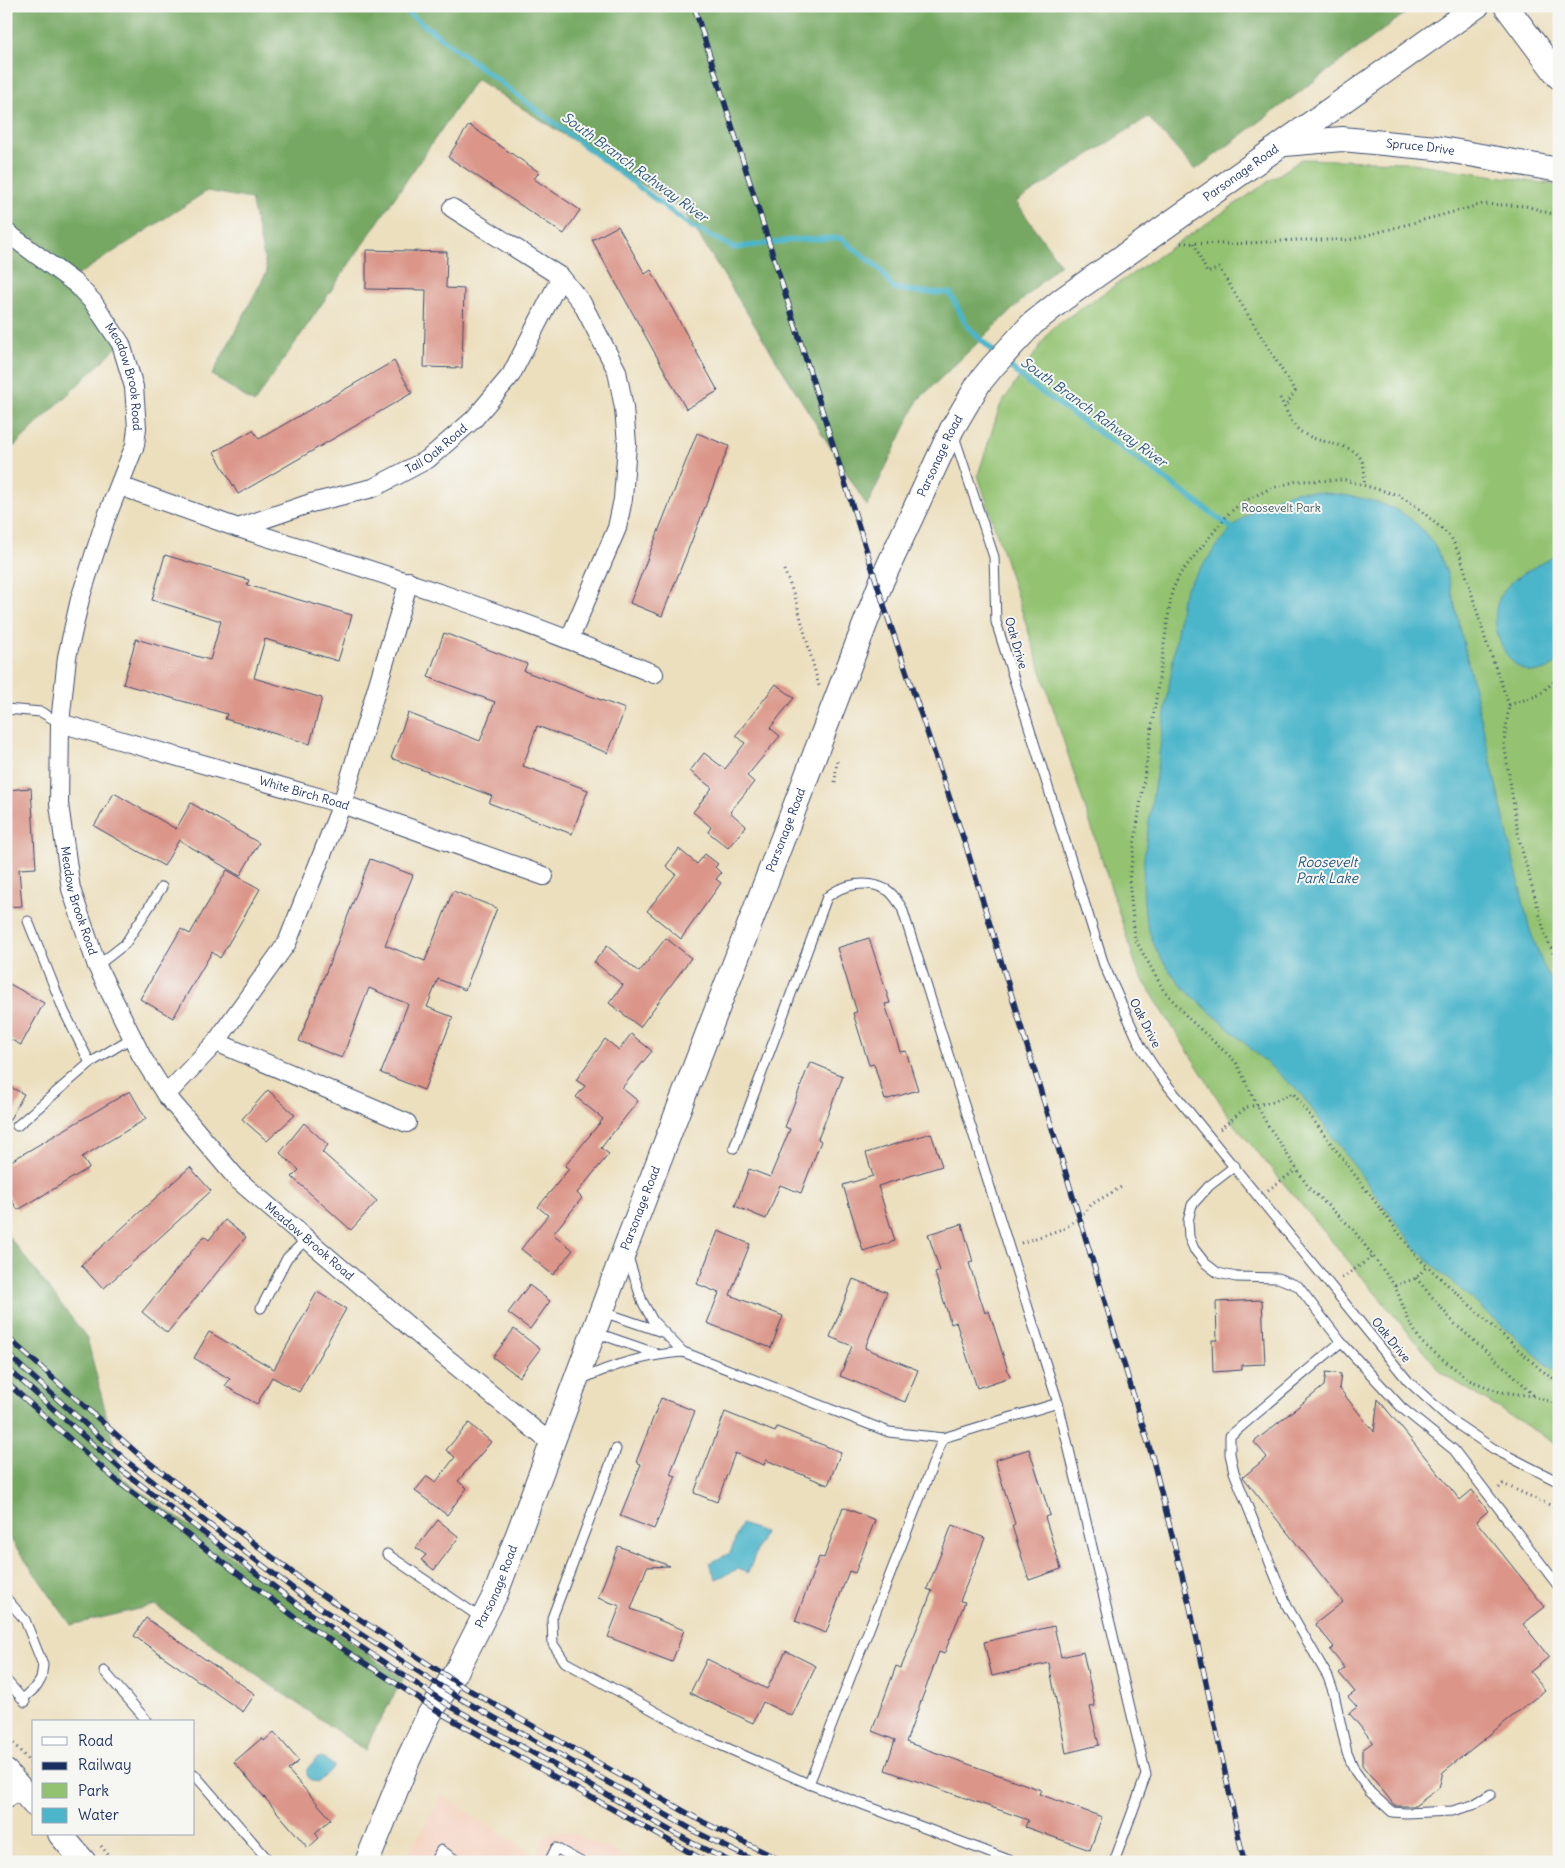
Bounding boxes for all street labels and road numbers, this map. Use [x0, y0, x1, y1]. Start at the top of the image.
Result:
street label: Spruce Drive [1385, 135, 1456, 158]
street label: Parsonage Road [1200, 141, 1281, 204]
street label: Meadow Brook Road [102, 320, 145, 431]
street label: Parsonage Road [914, 412, 966, 499]
street label: Tall Oak Road [403, 420, 470, 477]
street label: Oak Drive [1002, 615, 1031, 671]
street label: White Birch Road [257, 773, 351, 813]
street label: Parsonage Road [762, 786, 808, 874]
street label: Meadow Brook Road [58, 845, 101, 957]
street label: Oak Drive [1127, 996, 1164, 1050]
street label: Parsonage Road [617, 1164, 663, 1252]
street label: Meadow Brook Road [262, 1199, 357, 1283]
street label: Oak Drive [1369, 1314, 1414, 1365]
street label: Parsonage Road [472, 1543, 520, 1630]

